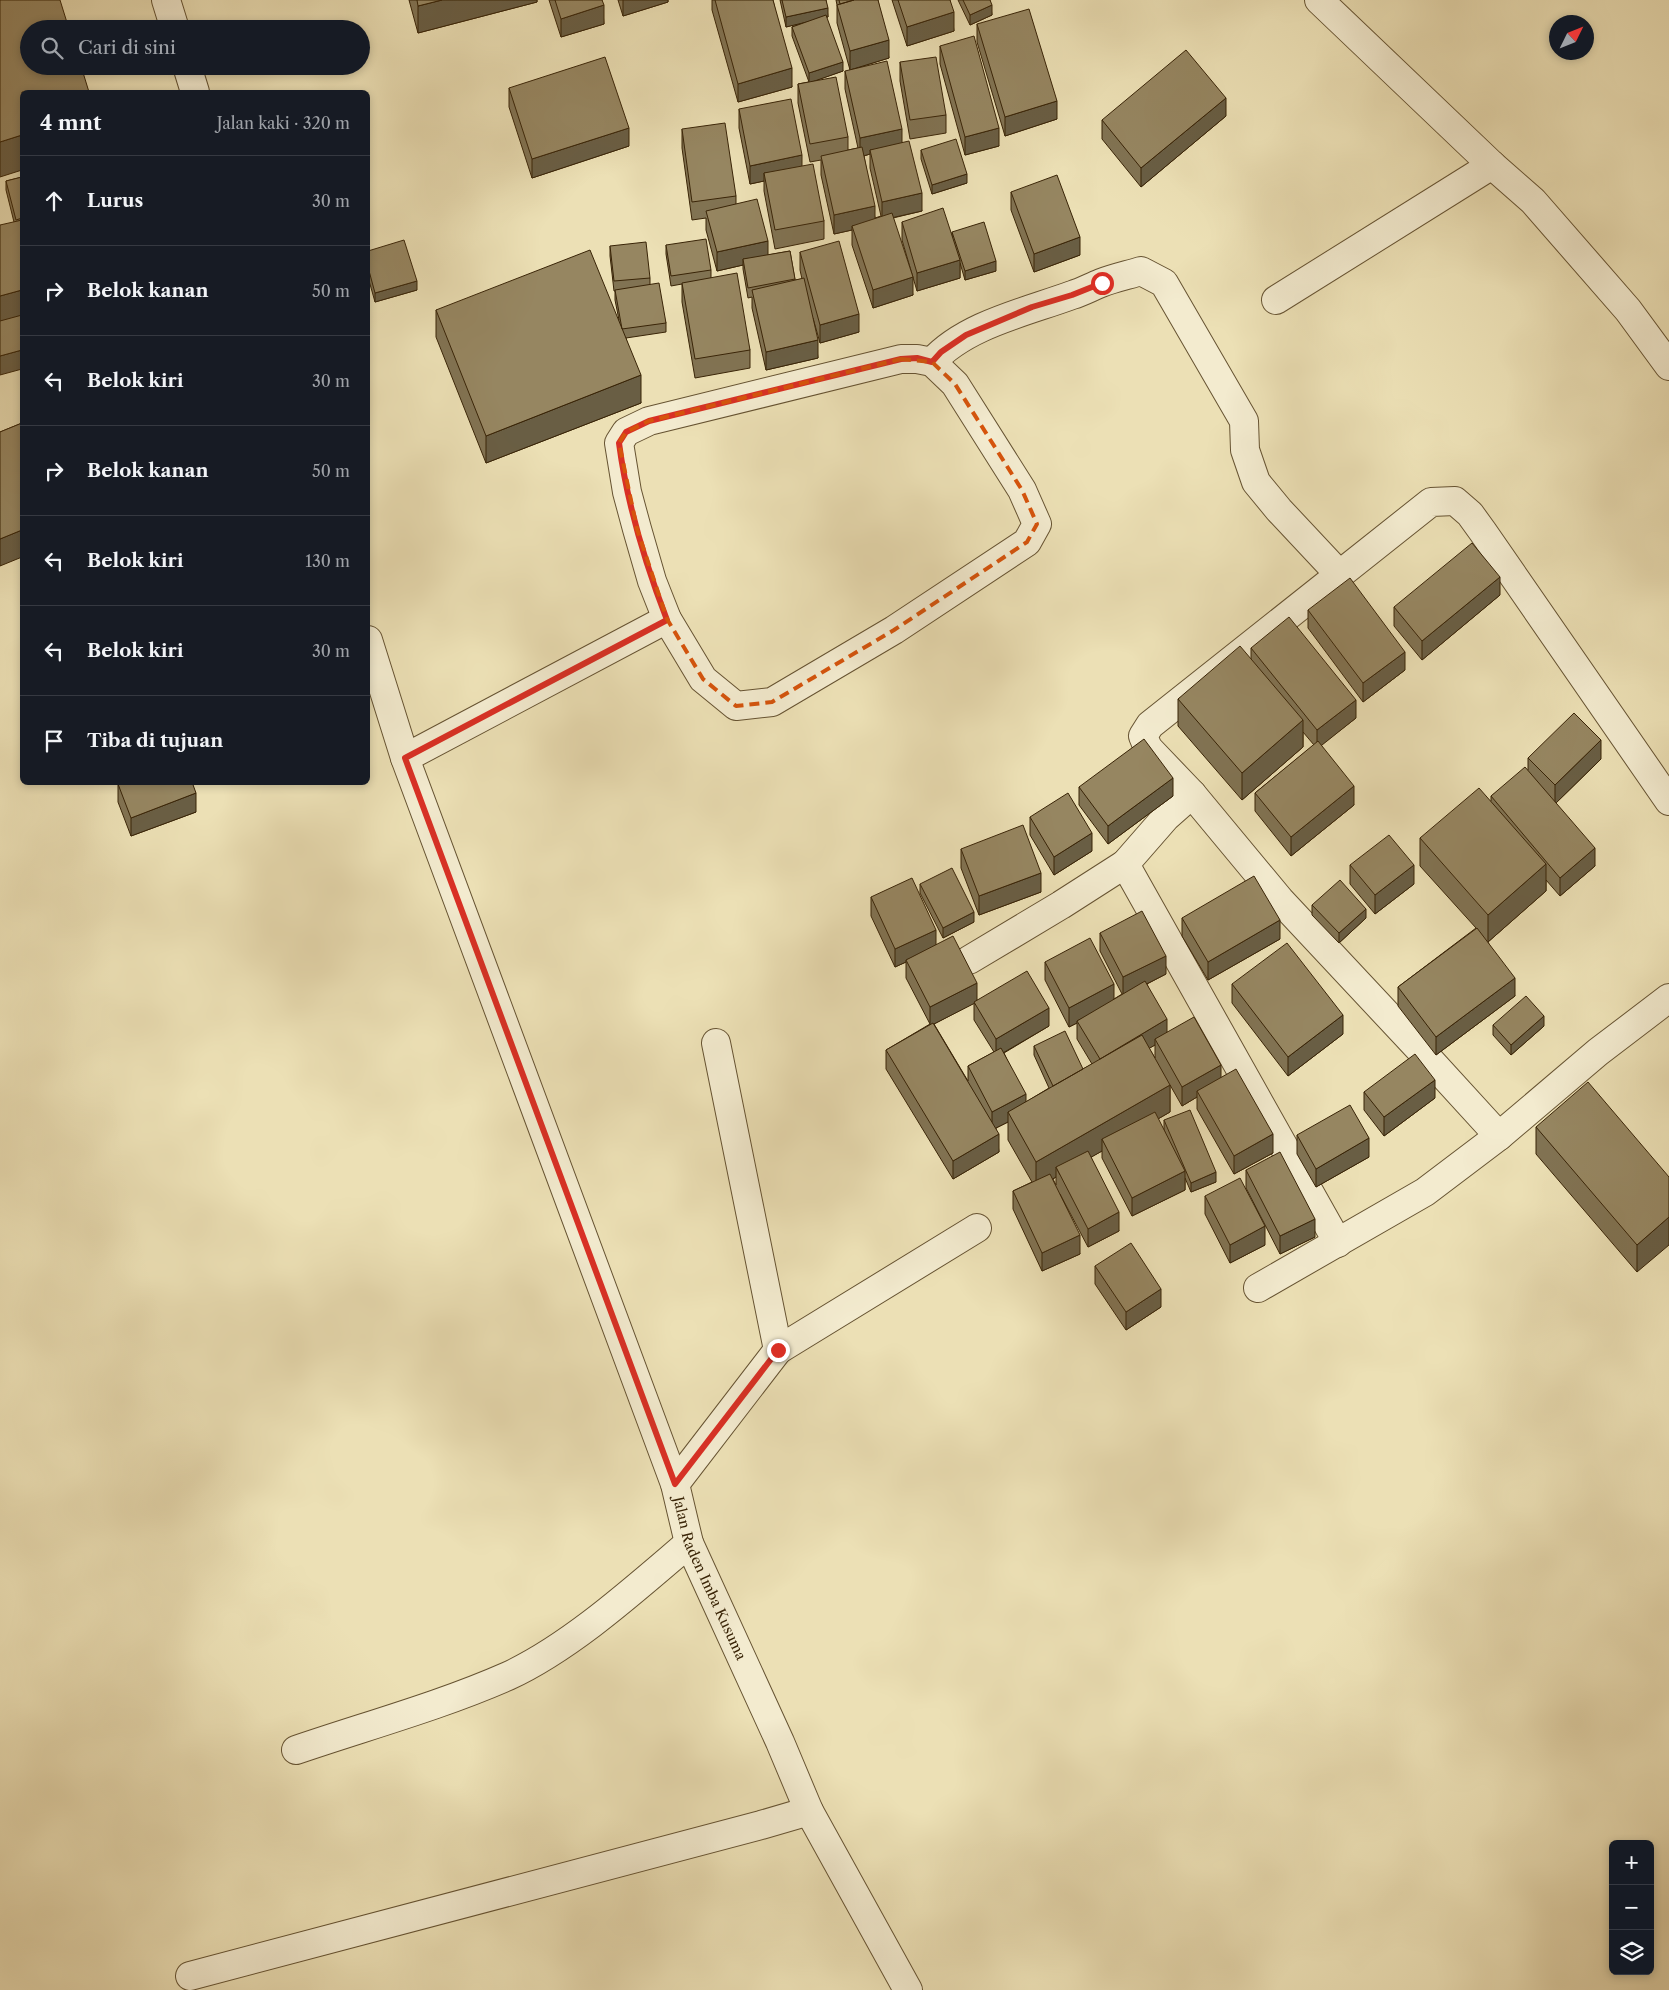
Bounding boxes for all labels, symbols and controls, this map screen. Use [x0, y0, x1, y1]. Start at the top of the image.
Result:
north arrow [1549, 15, 1594, 60]
search box [20, 20, 370, 75]
icon: search [38, 34, 66, 62]
text: Cari di sini [78, 36, 176, 59]
text: 4 mnt [40, 110, 101, 135]
text: Jalan kaki · 320 m [217, 113, 350, 133]
icon: ahead [40, 187, 68, 215]
text: Lurus [87, 189, 143, 212]
text: 30 m [312, 191, 350, 211]
route start [1091, 272, 1114, 295]
icon: right [40, 277, 68, 305]
text: Belok kanan [87, 279, 209, 302]
text: 50 m [312, 281, 350, 301]
icon: left [40, 367, 68, 395]
text: Belok kiri [87, 369, 184, 392]
text: 30 m [312, 371, 350, 391]
icon: right [40, 457, 68, 485]
text: Belok kanan [87, 459, 209, 482]
text: 50 m [312, 461, 350, 481]
icon: left [40, 547, 68, 575]
text: Belok kiri [87, 549, 184, 572]
text: 130 m [305, 551, 350, 571]
icon: left [40, 637, 68, 665]
text: Belok kiri [87, 639, 184, 662]
text: 30 m [312, 641, 350, 661]
icon: arrive [40, 727, 68, 755]
text: Tiba di tujuan [87, 729, 223, 752]
route end [767, 1339, 790, 1362]
street label: Jalan Raden Imba Kusuma [669, 1493, 751, 1663]
map controls [1609, 1840, 1654, 1975]
button: + [1609, 1840, 1654, 1885]
button: − [1609, 1885, 1654, 1930]
button: layers [1609, 1930, 1654, 1975]

